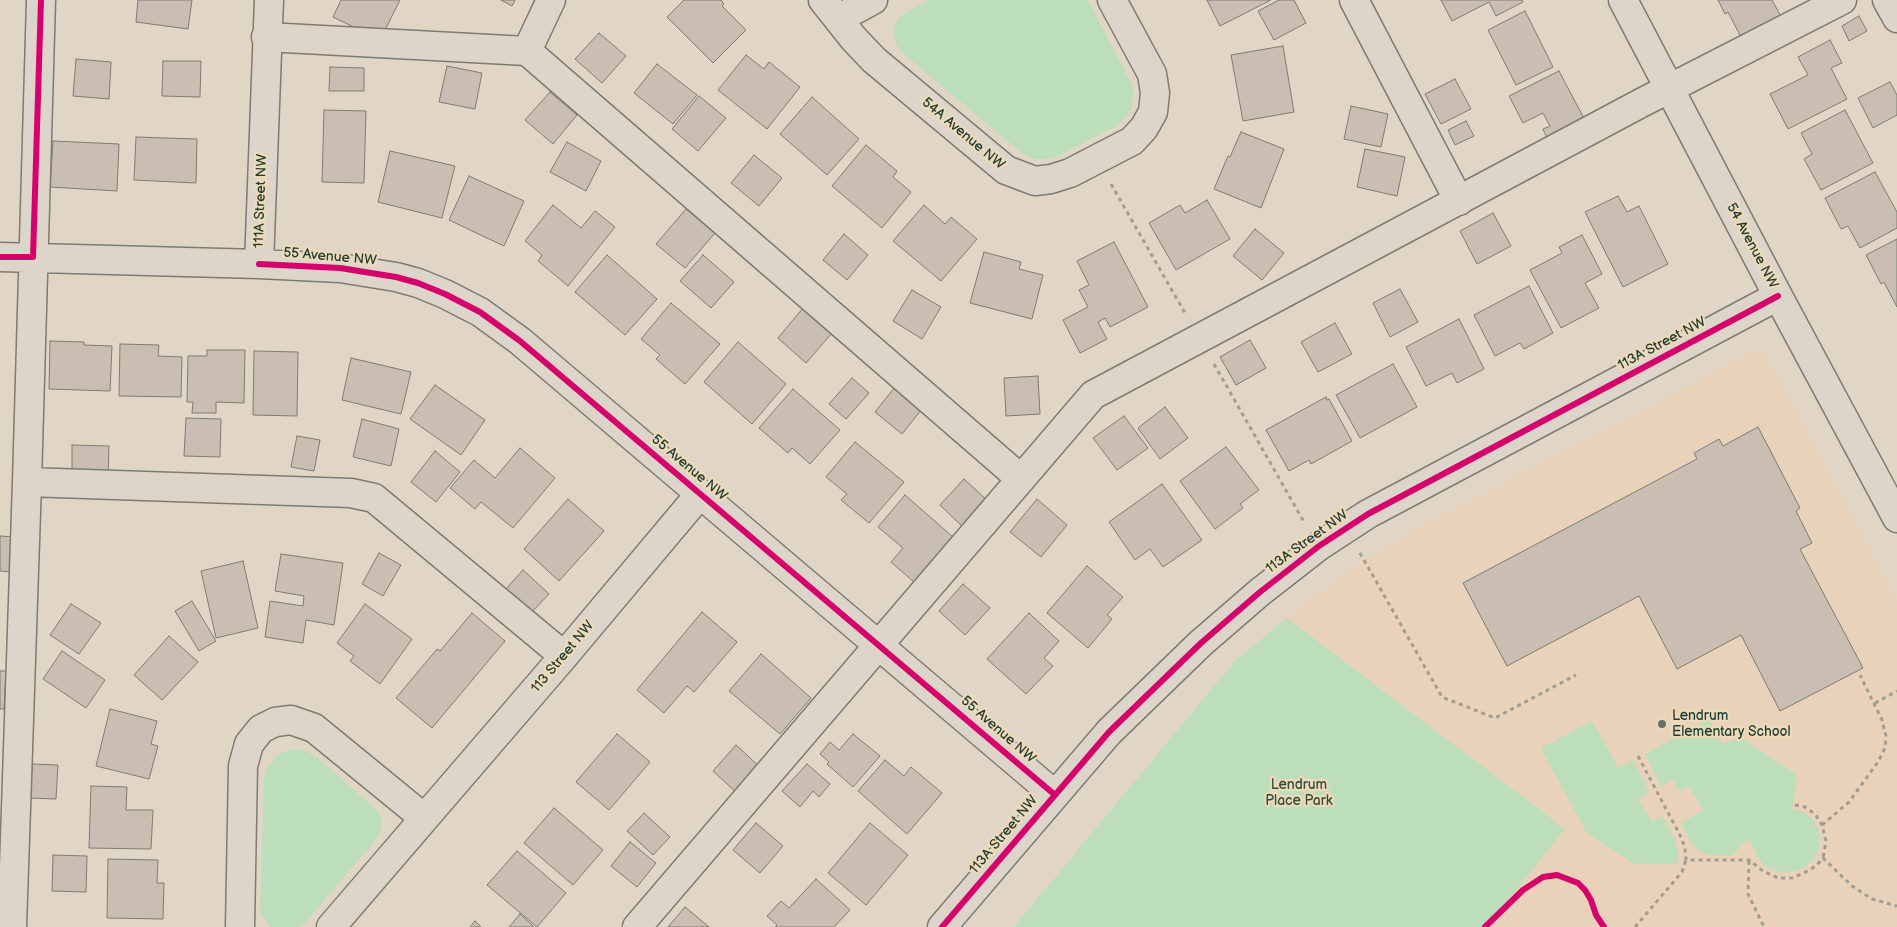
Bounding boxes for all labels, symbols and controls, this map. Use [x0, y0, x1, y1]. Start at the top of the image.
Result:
street label: 54A Avenue NW [918, 94, 1008, 174]
street label: 111A Street NW [251, 154, 271, 248]
street label: 54 Avenue NW [1722, 200, 1782, 292]
street label: 55 Avenue NW [282, 245, 378, 269]
street label: 113A Street NW [1615, 314, 1709, 374]
street label: 55 Avenue NW [648, 431, 730, 505]
street label: 113A Street NW [1263, 507, 1351, 577]
street label: 113 Street NW [528, 618, 598, 696]
street label: 55 Avenue NW [957, 693, 1039, 767]
place label: Lendrum Elementary School [1672, 708, 1791, 740]
marker: Lendrum Elementary School [1656, 718, 1668, 730]
park label: Lendrum Place Park [1265, 777, 1333, 810]
street label: 113A Street NW [966, 792, 1042, 878]

